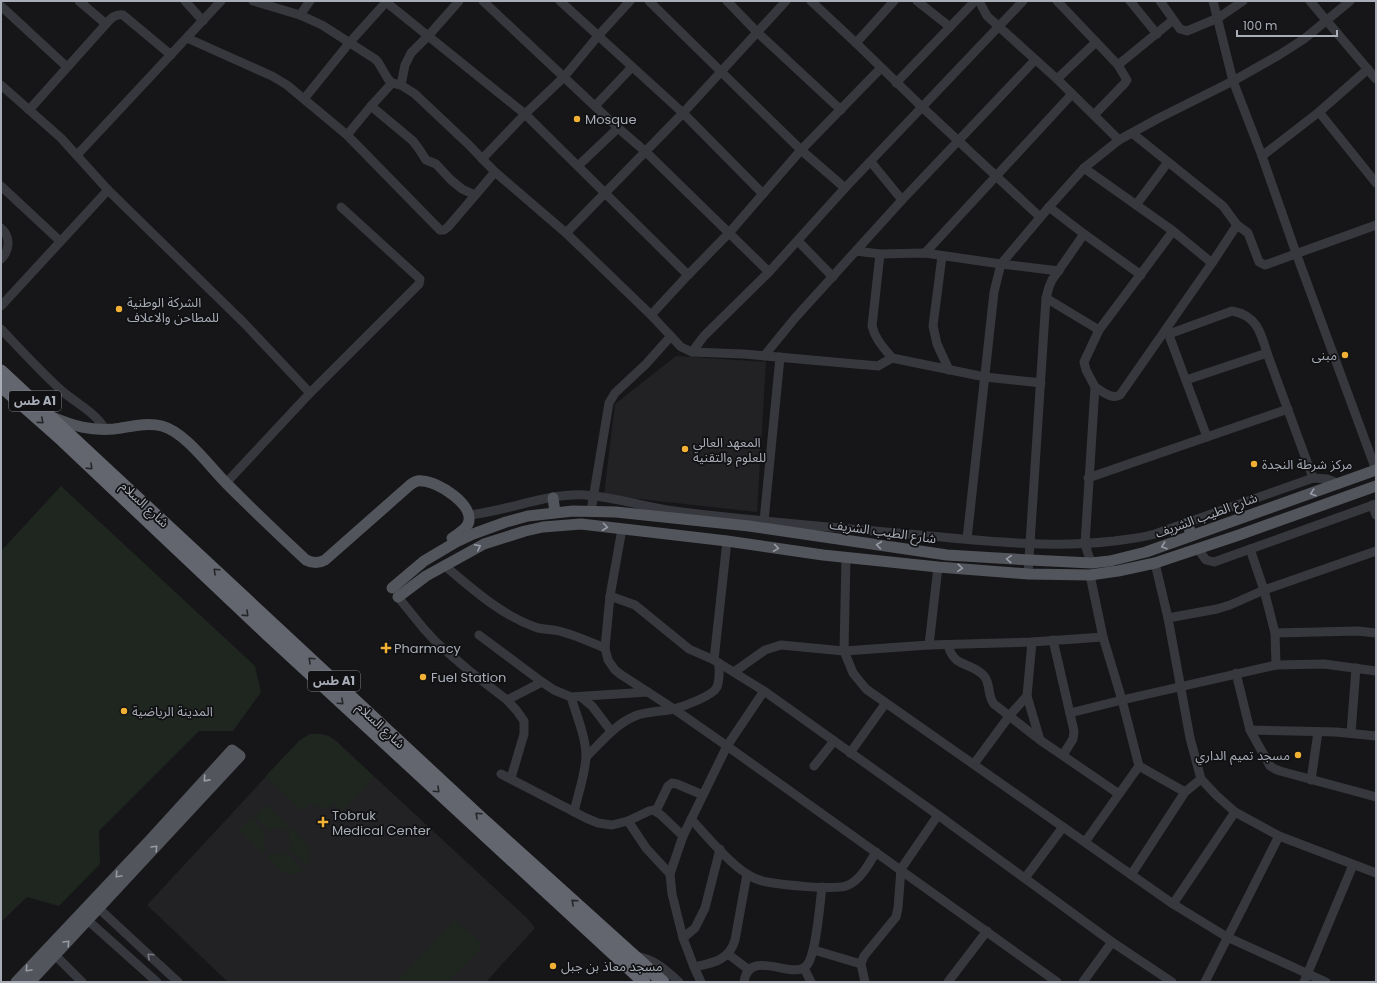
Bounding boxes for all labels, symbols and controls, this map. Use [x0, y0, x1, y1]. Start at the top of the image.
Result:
scale bar [1237, 12, 1337, 38]
text: 100 m [1243, 17, 1277, 34]
place label: Mosque [585, 110, 636, 129]
marker: Mosque [572, 114, 582, 124]
place label: الشركة الوطنية للمطاحن والاعلاف [127, 293, 219, 327]
marker: الشركة الوطنية للمطاحن والاعلاف [114, 304, 124, 314]
place label: مبنى [1312, 346, 1337, 365]
marker: مبنى [1340, 350, 1350, 360]
road number: طس A1 [9, 391, 61, 411]
one-way arrow [36, 416, 44, 423]
place label: المعهد العالي للعلوم والتقنية [693, 433, 766, 467]
marker: المعهد العالي للعلوم والتقنية [680, 444, 690, 454]
place label: مركز شرطة النجدة [1262, 455, 1353, 474]
marker: مركز شرطة النجدة [1249, 459, 1259, 469]
one-way arrow [86, 462, 93, 469]
street label: شارع السلام [115, 477, 173, 533]
street label: شارع الطيب الشريف [1152, 488, 1260, 544]
one-way arrow [1310, 488, 1317, 496]
street label: شارع الطيب الشريف [828, 515, 937, 549]
one-way arrow [602, 522, 608, 531]
one-way arrow [876, 541, 882, 550]
one-way arrow [1161, 541, 1168, 549]
one-way arrow [772, 543, 779, 552]
one-way arrow [474, 544, 482, 552]
one-way arrow [1006, 554, 1012, 563]
one-way arrow [957, 564, 963, 573]
one-way arrow [213, 568, 221, 575]
one-way arrow [241, 609, 249, 617]
place label: Pharmacy [394, 639, 462, 658]
marker: Pharmacy [381, 643, 391, 653]
one-way arrow [308, 657, 316, 664]
place label: Fuel Station [431, 668, 506, 687]
road number: طس A1 [308, 671, 360, 691]
marker: Fuel Station [418, 672, 428, 682]
one-way arrow [336, 697, 344, 705]
street label: شارع السلام [351, 698, 409, 754]
place label: المدينة الرياضية [132, 702, 213, 721]
marker: المدينة الرياضية [119, 706, 129, 716]
place label: مسجد تميم الداري [1195, 746, 1290, 766]
marker: مسجد تميم الداري [1293, 750, 1303, 760]
one-way arrow [203, 774, 211, 782]
one-way arrow [432, 785, 440, 793]
place label: Tobruk Medical Center [332, 806, 431, 840]
one-way arrow [475, 812, 483, 819]
marker: Tobruk Medical Center [317, 816, 329, 828]
one-way arrow [151, 846, 158, 853]
one-way arrow [115, 870, 123, 878]
one-way arrow [571, 900, 579, 907]
one-way arrow [62, 940, 69, 948]
one-way arrow [147, 953, 154, 960]
place label: مسجد معاذ بن جبل [561, 957, 663, 976]
marker: مسجد معاذ بن جبل [548, 961, 558, 971]
one-way arrow [25, 964, 33, 972]

